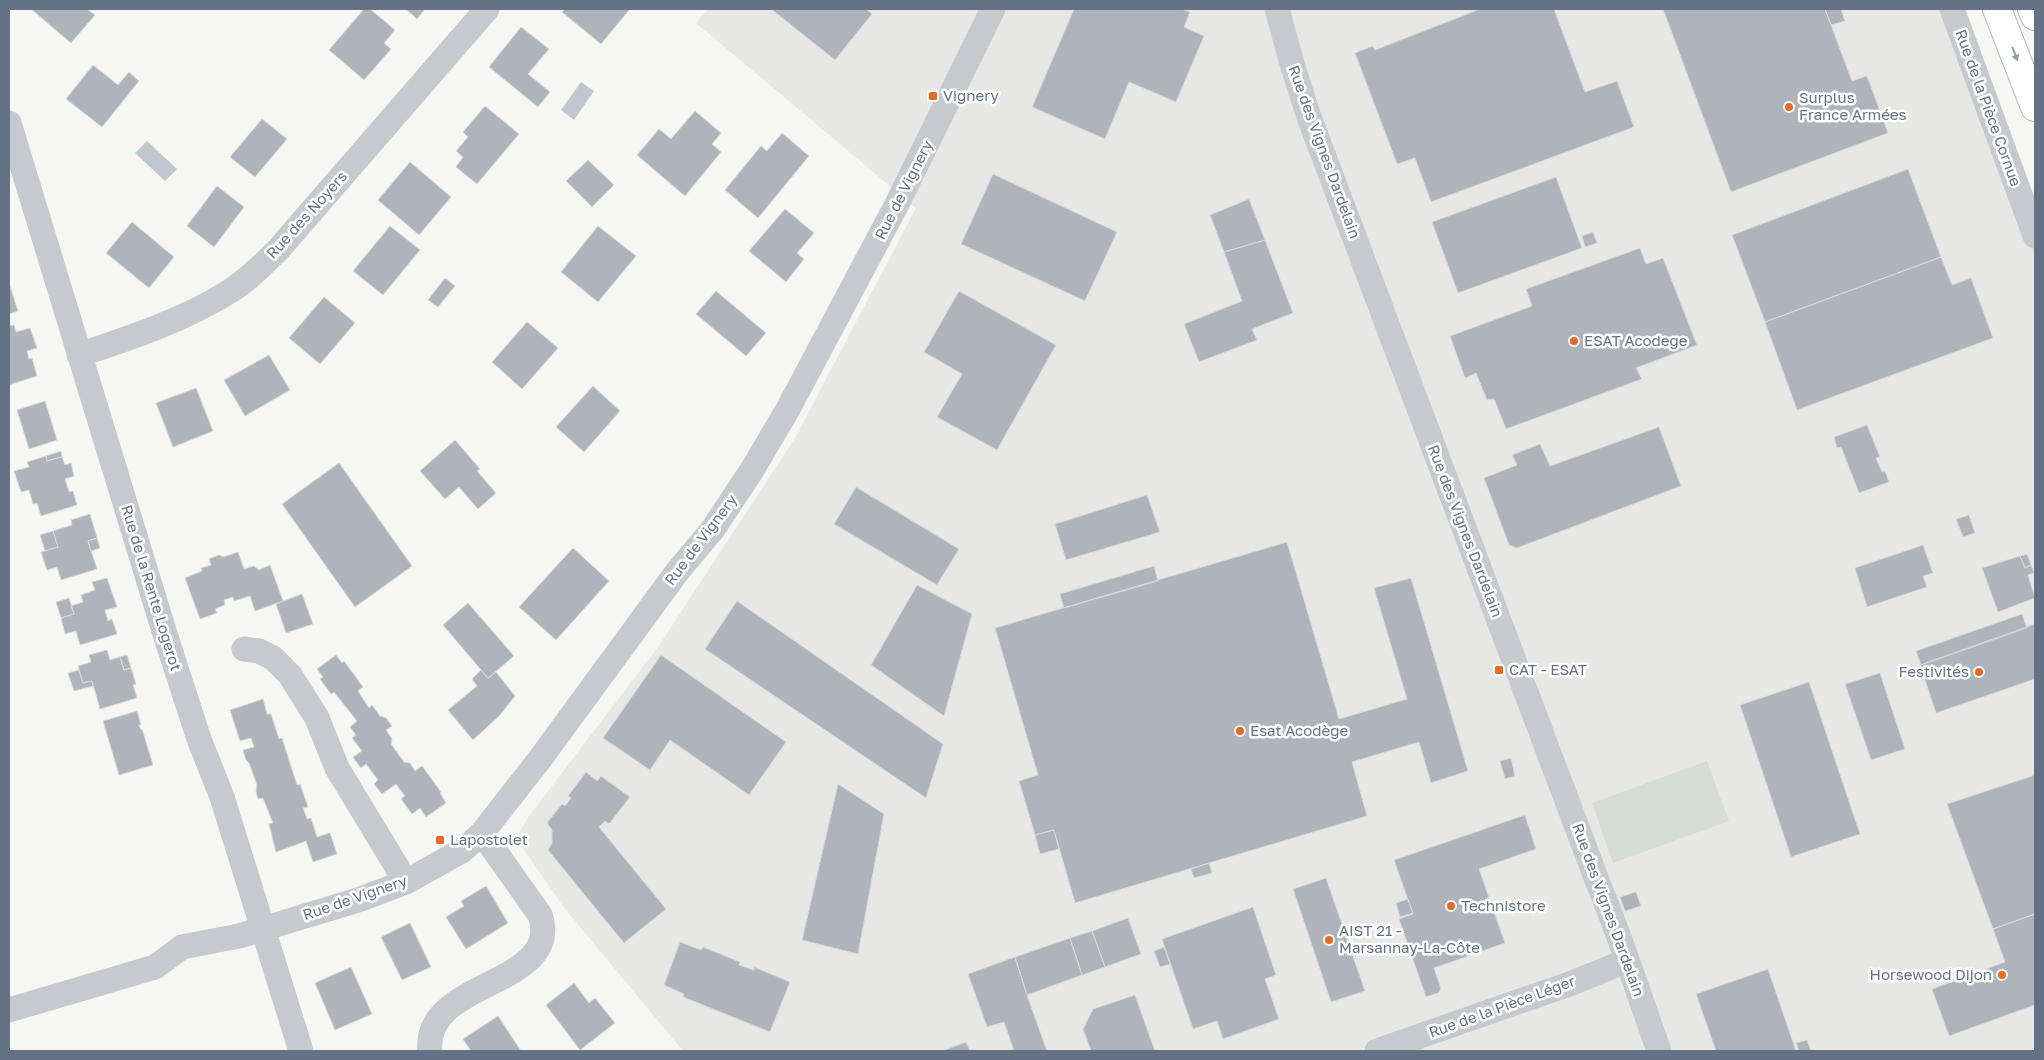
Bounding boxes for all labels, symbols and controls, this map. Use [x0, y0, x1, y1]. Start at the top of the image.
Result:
street label: Rue de la Pièce Cornue [1952, 27, 2026, 189]
one-way arrow [2011, 47, 2019, 62]
street label: Rue des Vignes Dardelain [1285, 63, 1365, 241]
place label: Vignery [943, 86, 1000, 104]
place label: Surplus France Armées [1799, 88, 1907, 123]
marker: Vignery [927, 90, 939, 102]
marker: Surplus France Armées [1783, 101, 1795, 113]
street label: Rue de Vignery [870, 136, 936, 242]
street label: Rue des Noyers [262, 167, 350, 262]
place label: ESAT Acodege [1584, 331, 1688, 349]
marker: ESAT Acodege [1568, 335, 1580, 347]
street label: Rue des Vignes Dardelain [1425, 442, 1507, 619]
street label: Rue de Vignery [660, 490, 741, 588]
street label: Rue de la Rente Logerot [118, 503, 186, 673]
place label: CAT - ESAT [1509, 660, 1587, 678]
place label: Festivités [1898, 662, 1969, 680]
marker: CAT - ESAT [1493, 664, 1505, 676]
marker: Festivités [1973, 666, 1985, 678]
place label: Esat Acodège [1250, 721, 1348, 739]
marker: Esat Acodège [1234, 725, 1246, 737]
street label: Rue des Vignes Dardelain [1569, 821, 1649, 999]
place label: Lapostolet [450, 830, 528, 848]
marker: Lapostolet [434, 834, 446, 846]
street label: Rue de Vignery [300, 871, 410, 923]
place label: Technistore [1461, 896, 1546, 914]
marker: Technistore [1445, 900, 1457, 912]
place label: AIST 21 - Marsannay-La-Côte [1339, 921, 1480, 956]
marker: AIST 21 - Marsannay-La-Côte [1323, 934, 1335, 946]
place label: Horsewood Dijon [1870, 965, 1992, 983]
marker: Horsewood Dijon [1996, 969, 2008, 981]
street label: Rue de la Pièce Léger [1426, 971, 1577, 1041]

